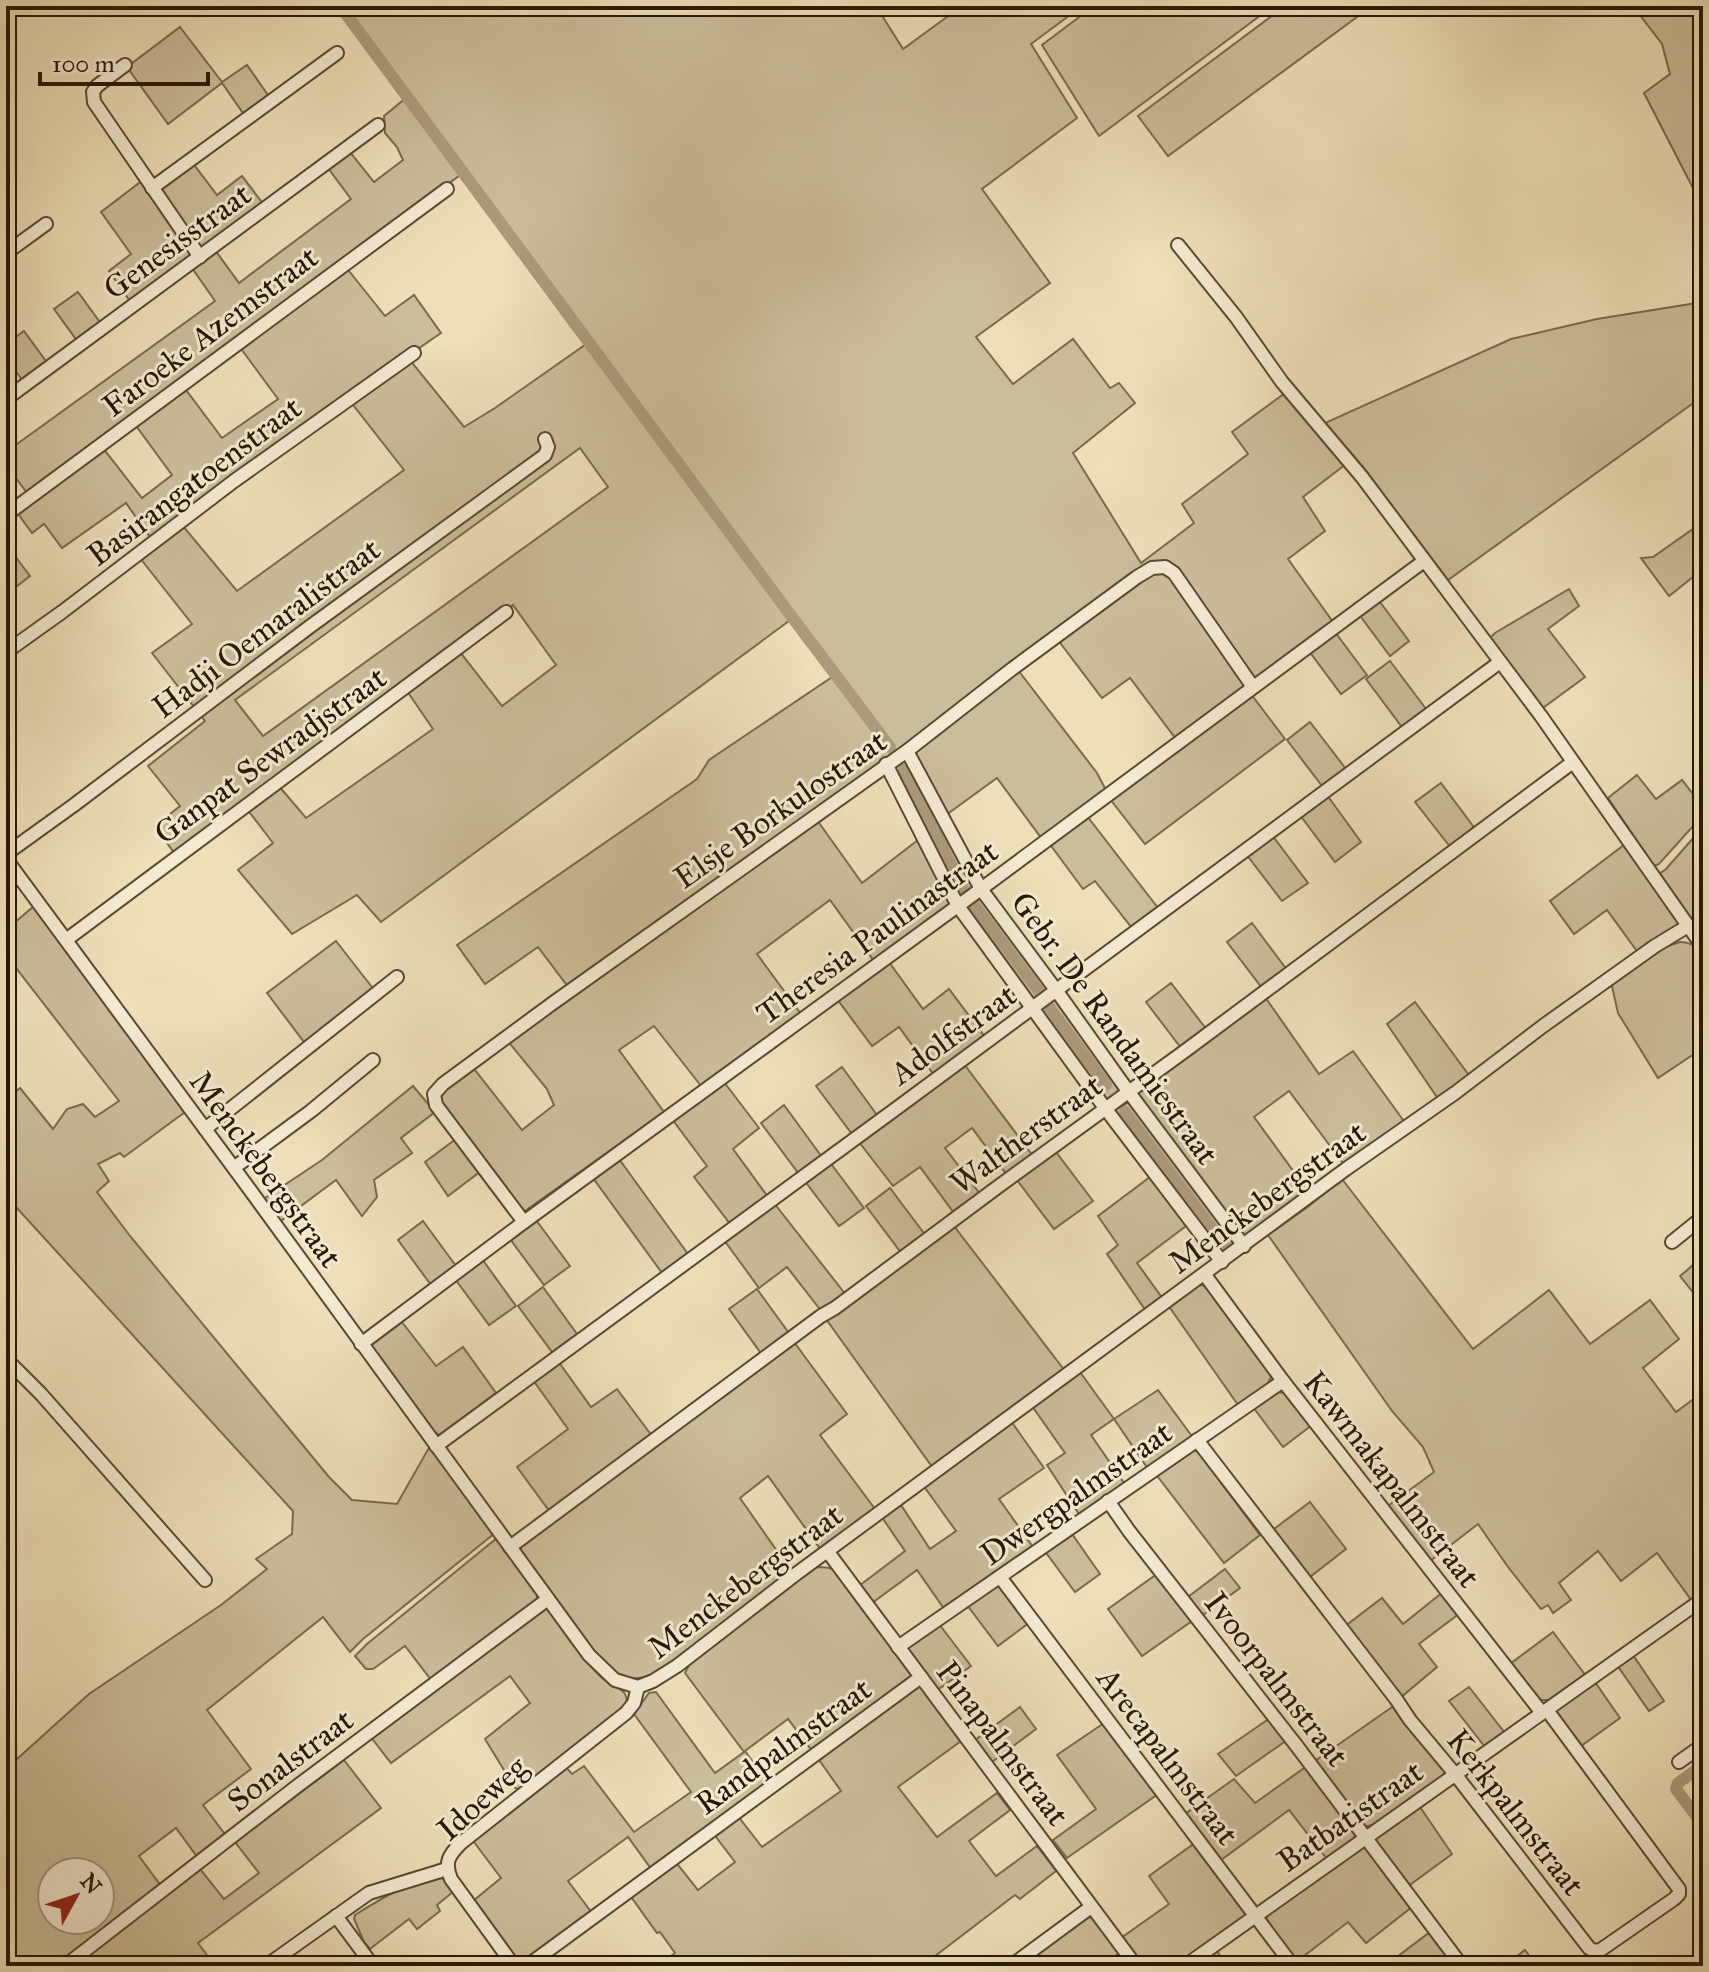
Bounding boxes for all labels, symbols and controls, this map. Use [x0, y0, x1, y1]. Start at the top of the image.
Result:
scale bar [40, 36, 208, 86]
text: 100 m [52, 49, 115, 79]
street label: Genesisstraat [96, 175, 259, 308]
street label: Faroeke Azemstraat [95, 238, 326, 425]
street label: Basirangatoenstraat [79, 388, 309, 575]
street label: Hadji Oemaralistraat [145, 530, 388, 727]
street label: Ganpat Sewradjstraat [147, 658, 394, 853]
street label: Elsje Borkulostraat [666, 722, 894, 897]
street label: Theresia Paulinastraat [749, 832, 1006, 1033]
street label: Gebr. De Randamiestraat [1003, 884, 1227, 1172]
street label: Adolfstraat [881, 976, 1024, 1094]
street label: Menckebergstraat [181, 1063, 350, 1275]
street label: Waltherstraat [943, 1066, 1110, 1203]
street label: Menckebergstraat [1161, 1113, 1373, 1282]
street label: Kawmakapalmstraat [1295, 1363, 1488, 1595]
street label: Dwergpalmstraat [973, 1413, 1179, 1574]
street label: Menckebergstraat [640, 1495, 850, 1667]
street label: Ivoorpalmstraat [1196, 1584, 1357, 1775]
street label: Pinapalmstraat [928, 1653, 1077, 1833]
street label: Arecapalmstraat [1087, 1658, 1247, 1853]
street label: Randpalmstraat [688, 1670, 879, 1823]
street label: Sonalstraat [220, 1700, 361, 1820]
street label: Kerkpalmstraat [1438, 1721, 1593, 1903]
street label: Idoeweg [429, 1747, 536, 1849]
street label: Batbatistraat [1270, 1752, 1430, 1881]
north arrow [36, 1856, 116, 1936]
text: N [75, 1868, 107, 1900]

